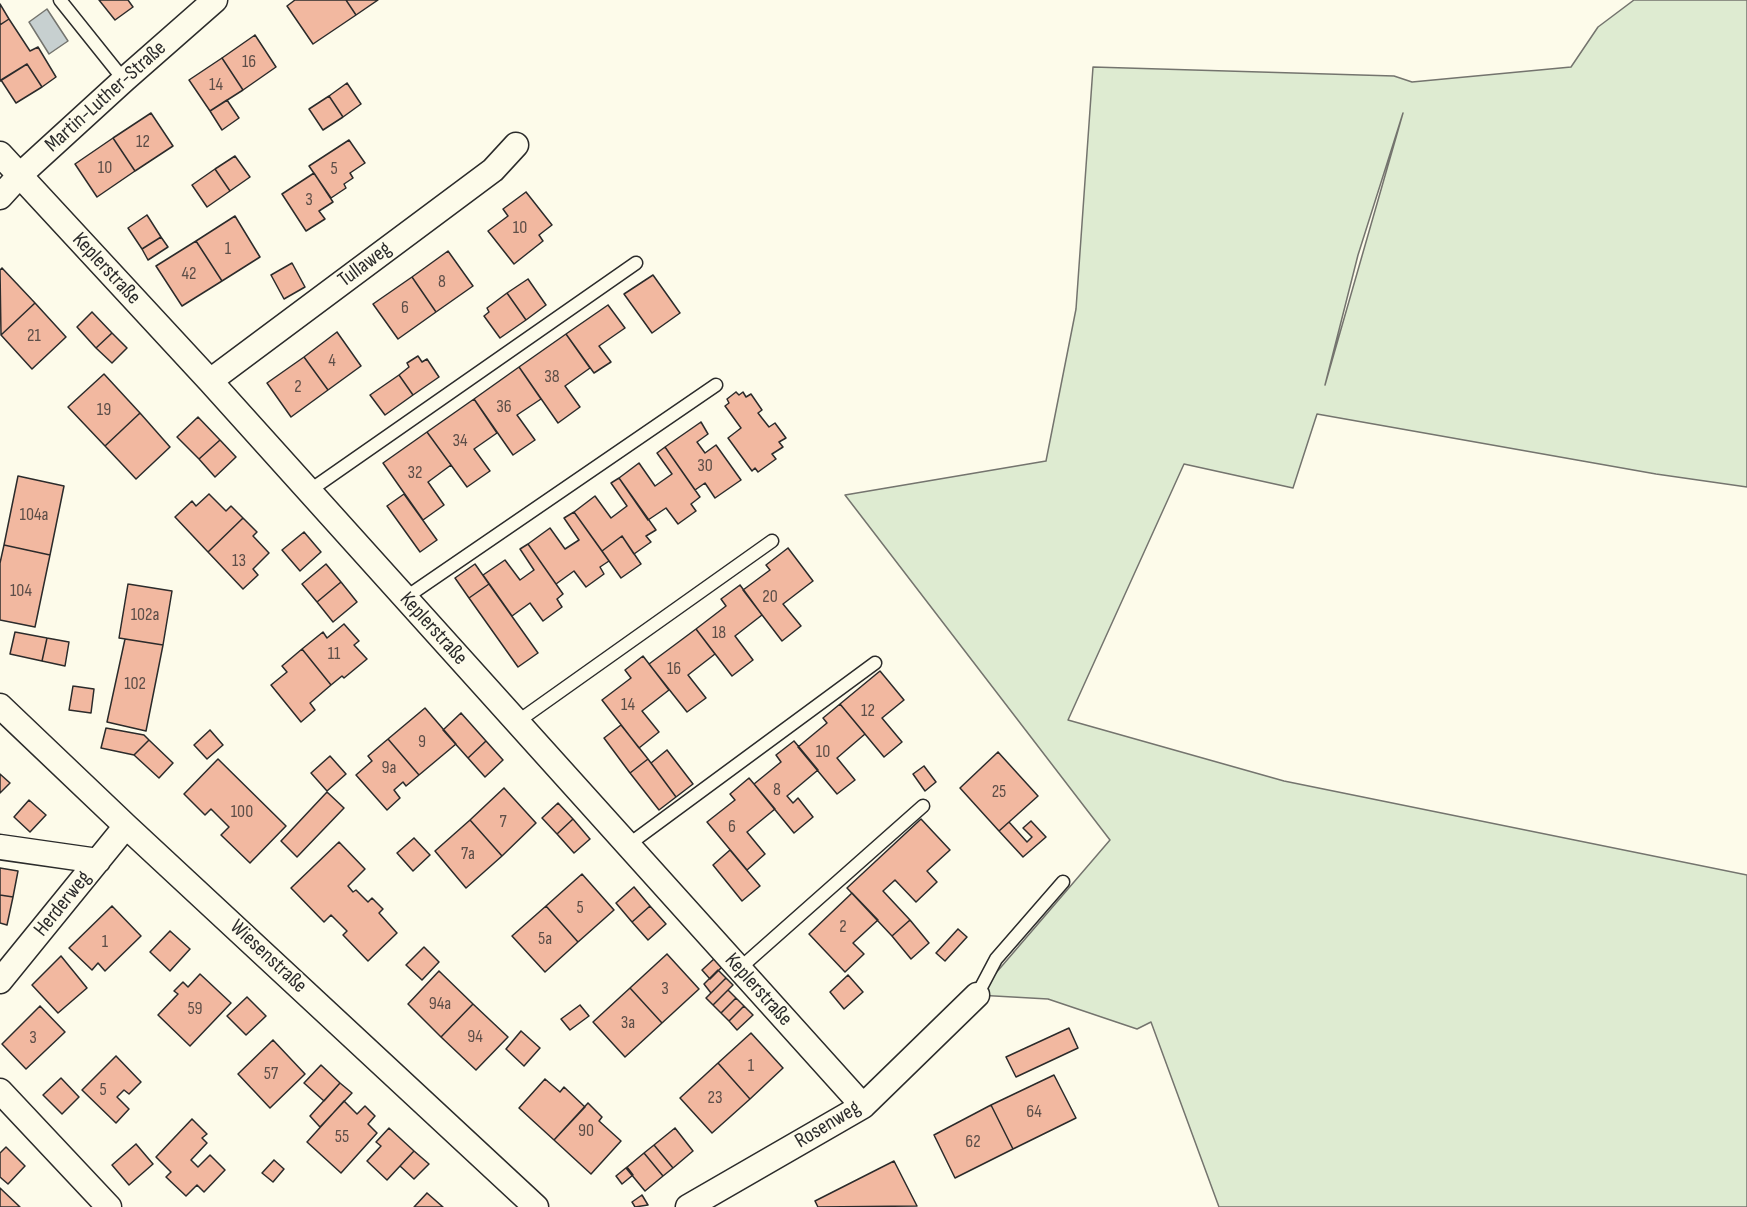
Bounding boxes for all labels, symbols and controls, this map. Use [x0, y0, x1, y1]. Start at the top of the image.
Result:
street label: Martin-Luther-Straße [40, 36, 172, 158]
house number: 16 [242, 51, 256, 73]
house number: 14 [209, 74, 223, 96]
house number: 12 [136, 131, 150, 153]
house number: 10 [98, 157, 112, 179]
house number: 5 [330, 158, 338, 180]
house number: 3 [305, 189, 313, 211]
house number: 10 [513, 217, 527, 239]
street label: Keplerstraße [66, 228, 146, 310]
street label: Tullaweg [333, 237, 397, 293]
house number: 1 [225, 238, 231, 260]
house number: 42 [181, 263, 197, 285]
house number: 8 [438, 271, 446, 293]
house number: 6 [401, 297, 409, 319]
house number: 21 [27, 325, 41, 347]
house number: 4 [328, 350, 336, 372]
house number: 38 [544, 366, 560, 388]
house number: 2 [294, 376, 302, 398]
house number: 36 [496, 396, 512, 418]
house number: 19 [97, 399, 111, 421]
house number: 34 [452, 430, 468, 452]
house number: 30 [697, 455, 713, 477]
house number: 32 [408, 462, 422, 484]
house number: 104a [20, 504, 48, 526]
house number: 13 [232, 550, 246, 572]
house number: 104 [10, 580, 32, 602]
house number: 20 [762, 586, 778, 608]
street label: Keplerstraße [394, 587, 472, 671]
house number: 102a [131, 604, 159, 626]
house number: 18 [712, 622, 726, 644]
house number: 11 [328, 643, 340, 665]
house number: 16 [667, 658, 681, 680]
house number: 102 [124, 673, 146, 695]
house number: 14 [621, 694, 635, 716]
house number: 12 [861, 700, 875, 722]
house number: 9 [418, 731, 426, 753]
house number: 10 [816, 741, 830, 763]
house number: 9a [382, 757, 396, 779]
house number: 8 [773, 779, 781, 801]
house number: 25 [992, 781, 1006, 803]
house number: 100 [231, 801, 253, 823]
house number: 7 [499, 811, 507, 833]
house number: 6 [728, 816, 736, 838]
house number: 7a [461, 843, 475, 865]
street label: Herderweg [29, 866, 97, 942]
house number: 5 [576, 897, 584, 919]
street label: Wiesenstraße [224, 915, 312, 999]
house number: 2 [839, 916, 847, 938]
house number: 5a [538, 928, 552, 950]
house number: 1 [102, 931, 108, 953]
street label: Keplerstraße [719, 948, 797, 1032]
house number: 3 [661, 978, 669, 1000]
house number: 94a [429, 993, 451, 1015]
house number: 59 [187, 998, 203, 1020]
house number: 3a [621, 1012, 635, 1034]
house number: 94 [467, 1026, 483, 1048]
house number: 3 [29, 1027, 37, 1049]
house number: 1 [748, 1055, 754, 1077]
house number: 57 [264, 1063, 278, 1085]
house number: 5 [99, 1079, 107, 1101]
house number: 23 [708, 1087, 722, 1109]
street label: Rosenweg [791, 1096, 865, 1154]
house number: 64 [1026, 1101, 1042, 1123]
house number: 90 [578, 1120, 594, 1142]
house number: 55 [335, 1126, 349, 1148]
house number: 62 [965, 1131, 981, 1153]

